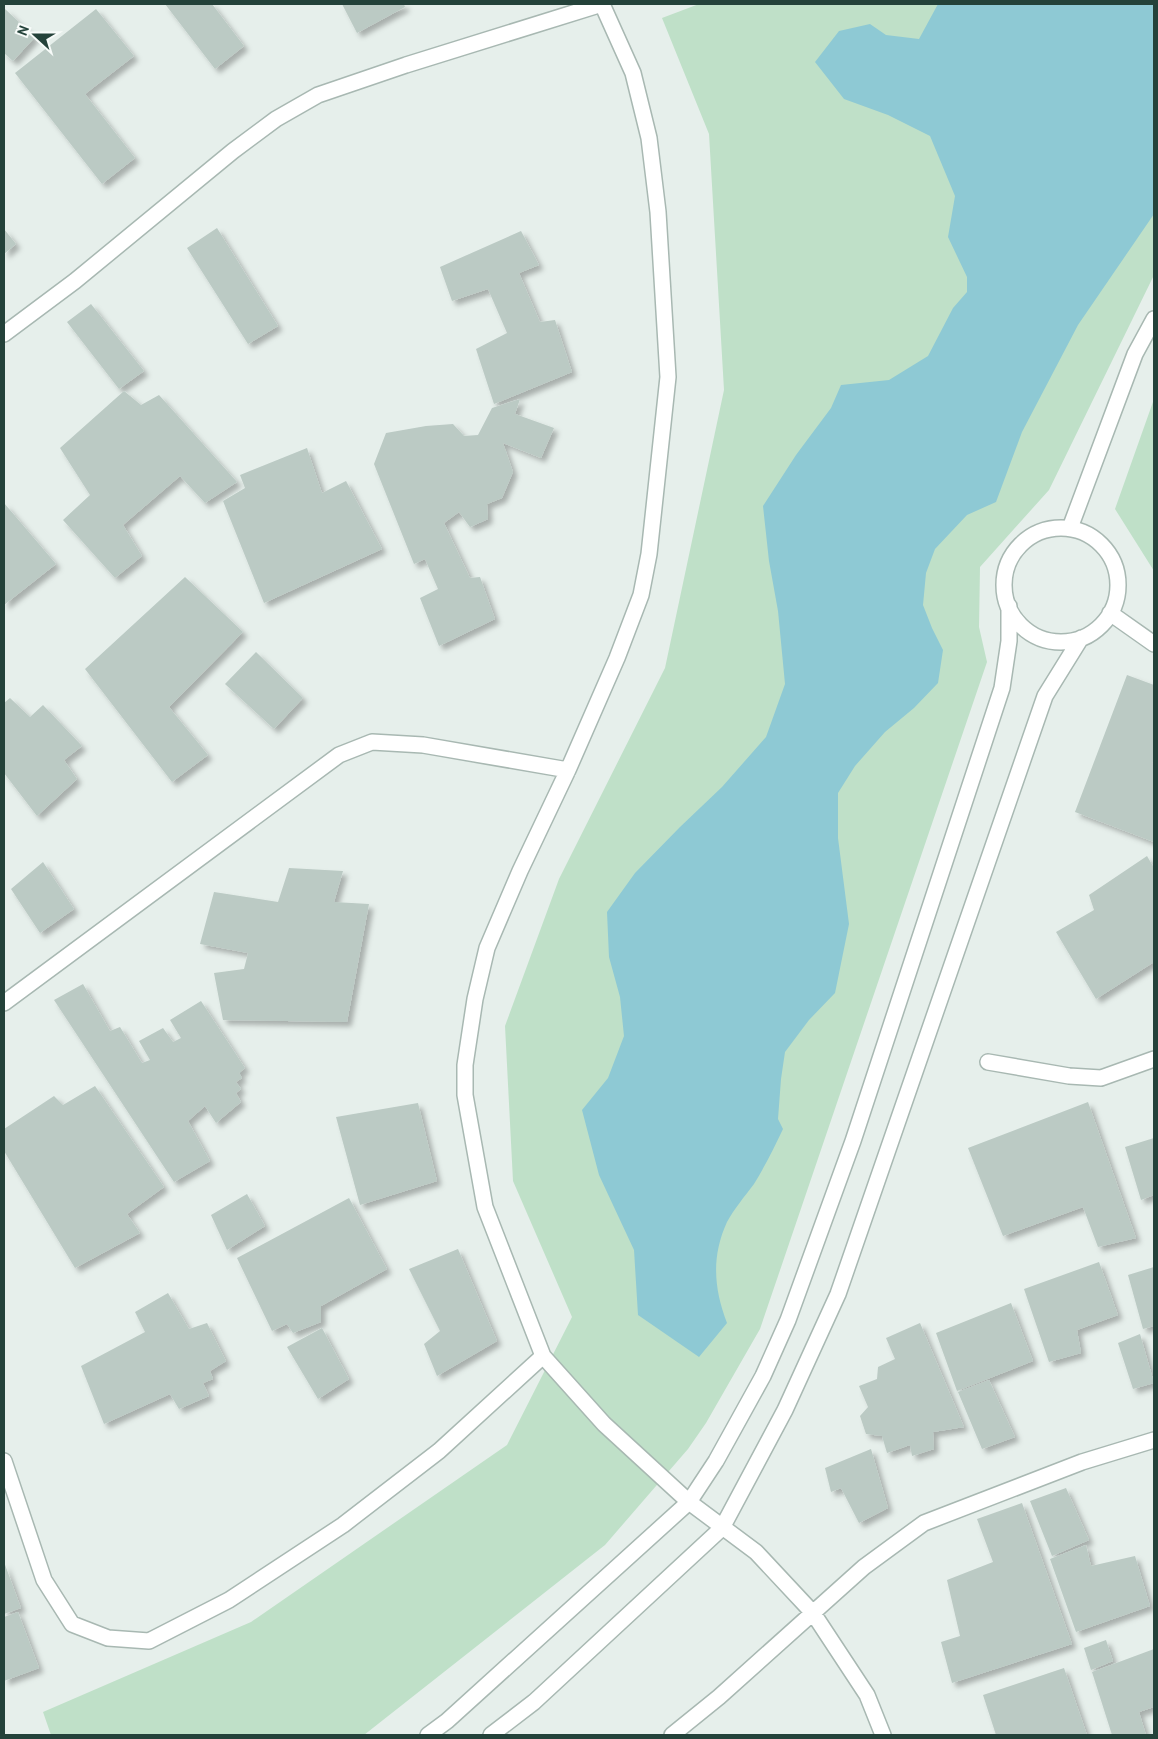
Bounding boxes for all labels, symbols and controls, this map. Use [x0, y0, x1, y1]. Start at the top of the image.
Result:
north arrow [10, 10, 60, 60]
text: N [13, 23, 33, 38]

